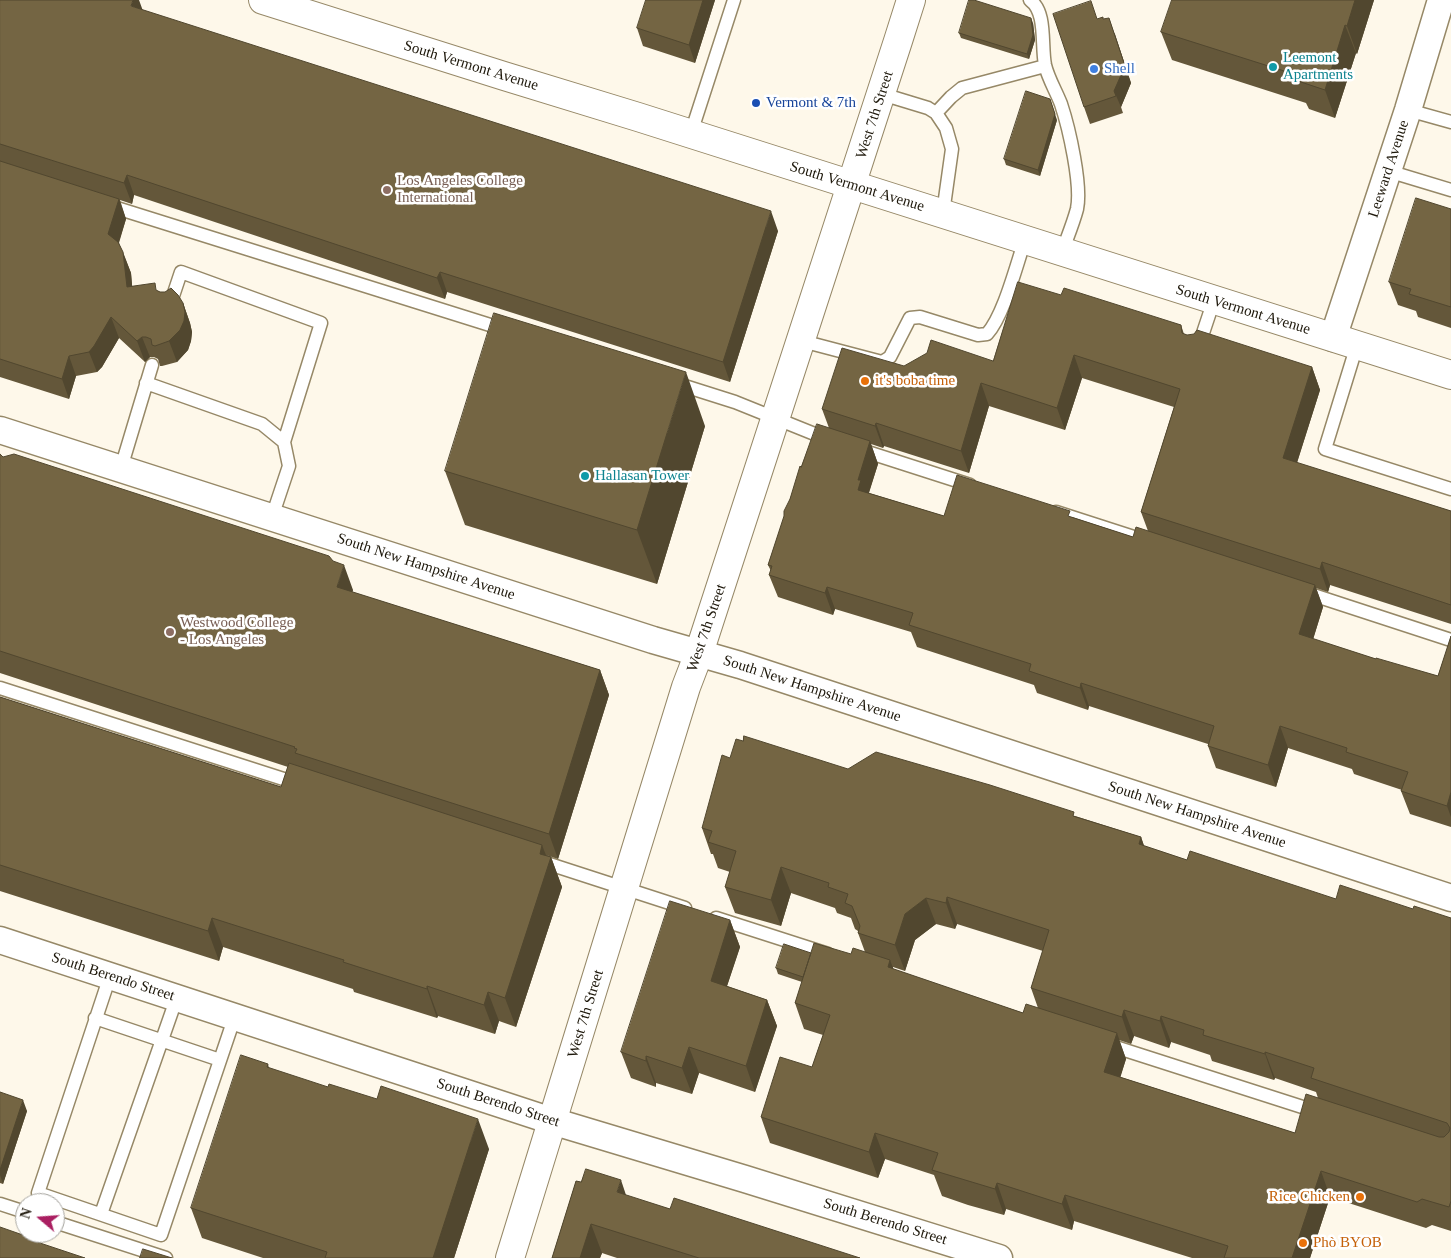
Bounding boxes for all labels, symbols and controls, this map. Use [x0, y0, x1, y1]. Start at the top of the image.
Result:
street label: South Vermont Avenue [402, 37, 540, 95]
place label: Leemont Apartments [1283, 49, 1353, 84]
place label: Shell [1104, 60, 1135, 78]
marker: Leemont Apartments [1267, 61, 1279, 73]
marker: Shell [1088, 63, 1100, 75]
street label: West 7th Street [852, 69, 898, 161]
place label: Vermont & 7th [766, 94, 856, 112]
marker: Vermont & 7th [750, 97, 762, 109]
street label: Leeward Avenue [1365, 118, 1413, 220]
street label: South Vermont Avenue [788, 158, 926, 216]
place label: Los Angeles College International [397, 172, 523, 207]
marker: Los Angeles College International [381, 184, 393, 196]
street label: South Vermont Avenue [1174, 281, 1312, 339]
place label: it's boba time [875, 372, 955, 390]
marker: it's boba time [859, 375, 871, 387]
place label: Hallasan Tower [595, 467, 689, 485]
marker: Hallasan Tower [579, 470, 591, 482]
street label: South New Hampshire Avenue [335, 530, 517, 604]
street label: West 7th Street [684, 582, 730, 674]
place label: Westwood College - Los Angeles [180, 614, 293, 649]
marker: Westwood College - Los Angeles [164, 626, 176, 638]
street label: South New Hampshire Avenue [721, 652, 903, 726]
street label: South New Hampshire Avenue [1106, 778, 1288, 852]
street label: South Berendo Street [49, 949, 177, 1005]
street label: West 7th Street [564, 968, 608, 1060]
street label: South Berendo Street [434, 1075, 562, 1131]
place label: Rice Chicken [1269, 1188, 1350, 1206]
marker: Rice Chicken [1354, 1191, 1366, 1203]
north arrow [15, 1193, 65, 1243]
street label: South Berendo Street [821, 1195, 949, 1249]
text: N [18, 1206, 35, 1221]
place label: Phò BYOB [1313, 1234, 1382, 1252]
marker: Phò BYOB [1297, 1237, 1309, 1249]

